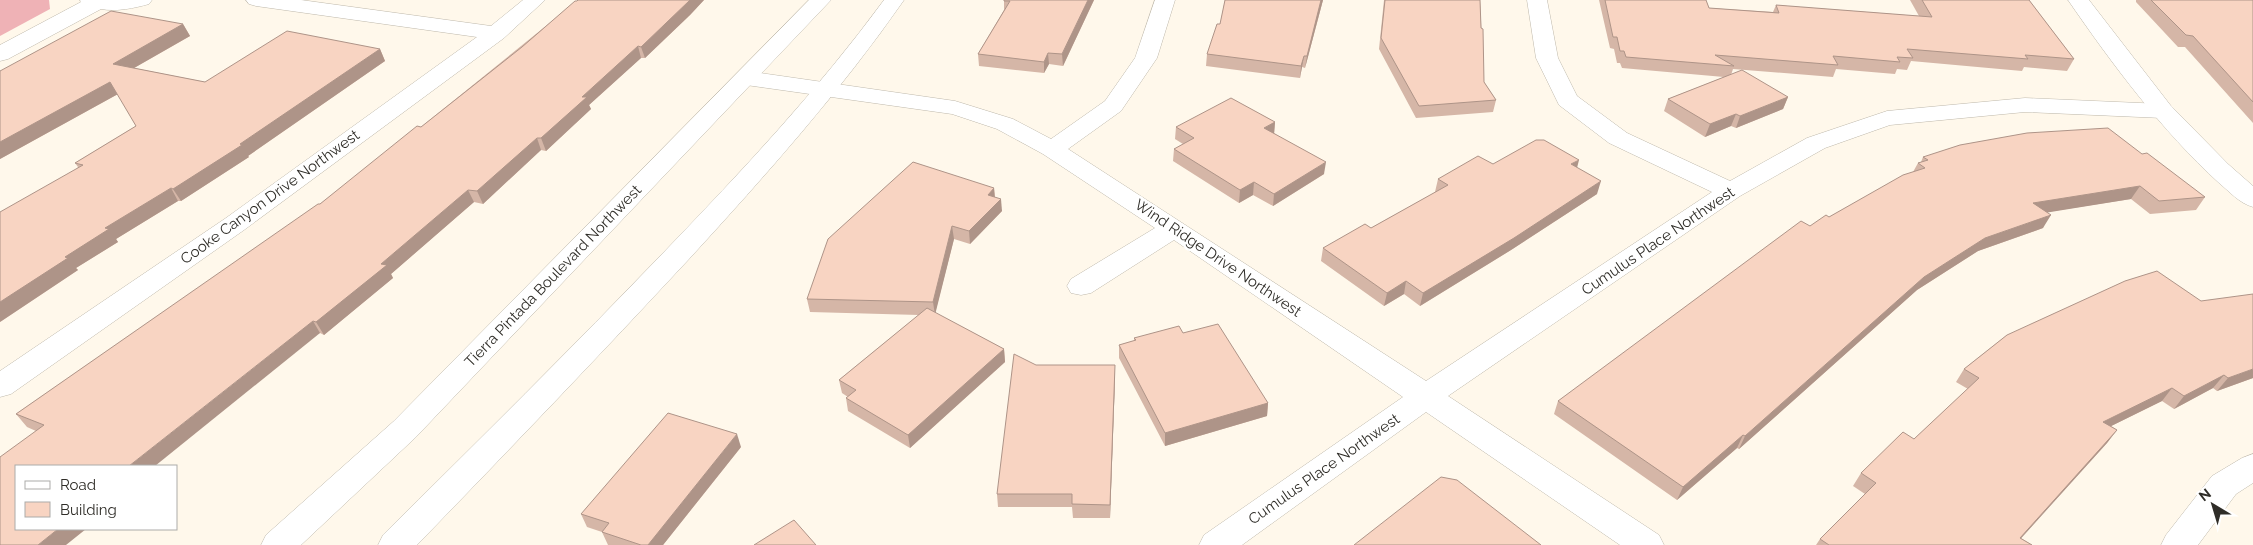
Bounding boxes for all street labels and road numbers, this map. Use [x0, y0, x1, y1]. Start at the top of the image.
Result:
street label: Cooke Canyon Drive Northwest [177, 126, 363, 268]
street label: Tierra Pintada Boulevard Northwest [461, 181, 645, 371]
street label: Cumulus Place Northwest [1578, 183, 1738, 299]
street label: Wind Ridge Drive Northwest [1131, 195, 1305, 321]
street label: Cumulus Place Northwest [1245, 410, 1403, 528]

